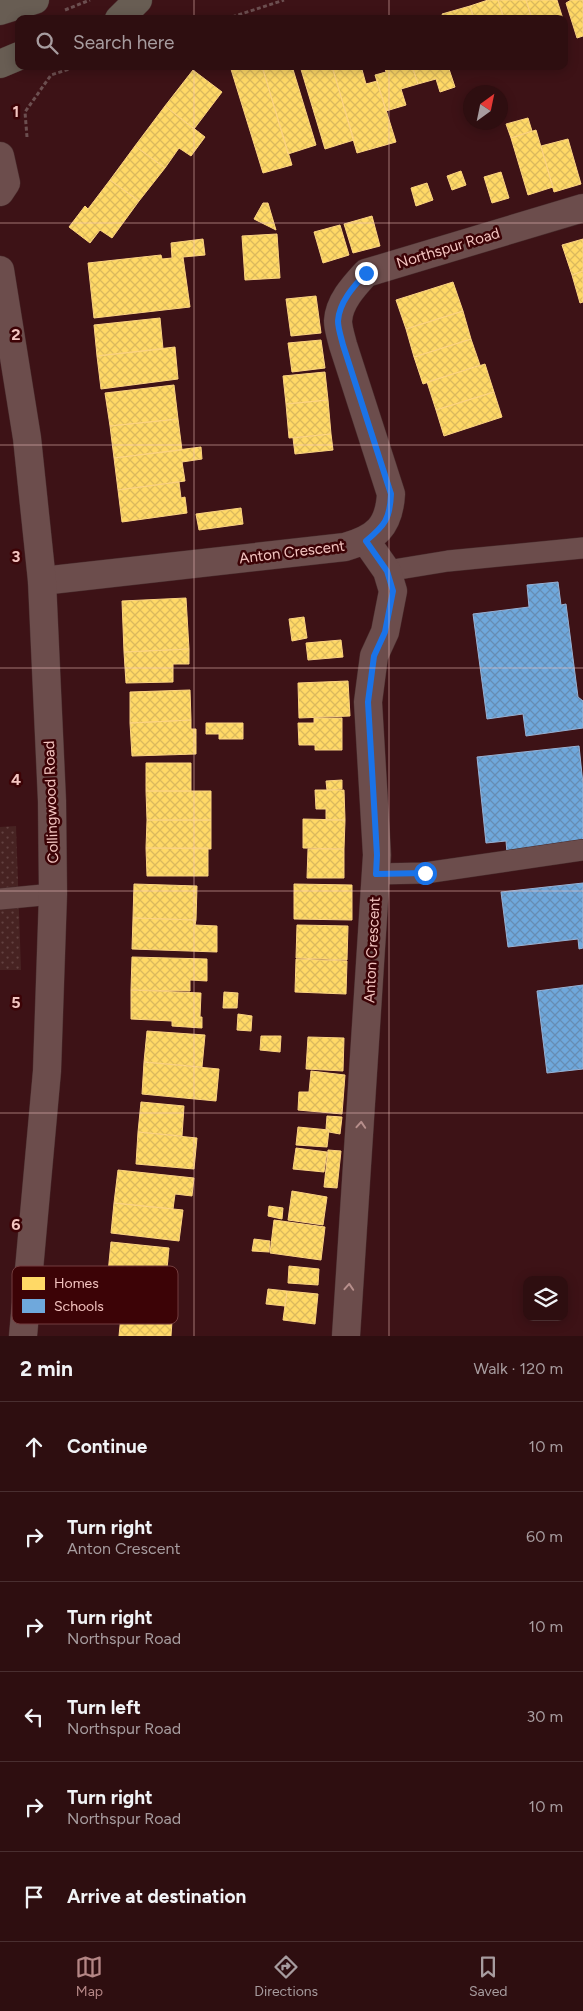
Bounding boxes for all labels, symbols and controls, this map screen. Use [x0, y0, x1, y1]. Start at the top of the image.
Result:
search box [15, 15, 568, 70]
icon: search [33, 29, 61, 57]
text: Search here [73, 31, 175, 54]
north arrow [463, 85, 508, 130]
text: 1 [13, 102, 19, 121]
street label: Northspur Road [394, 224, 502, 272]
route end [355, 262, 378, 285]
text: 2 [11, 325, 21, 344]
street label: Anton Crescent [238, 537, 346, 567]
text: 3 [12, 547, 21, 566]
street label: Collingwood Road [40, 740, 62, 864]
text: 4 [11, 770, 21, 789]
route start [414, 862, 437, 885]
street label: Anton Crescent [360, 896, 384, 1004]
text: 5 [11, 993, 21, 1012]
one-way arrow [355, 1121, 366, 1129]
text: 6 [11, 1215, 21, 1234]
legend [12, 1266, 178, 1324]
text: Homes [54, 1275, 99, 1292]
map controls [523, 1276, 568, 1321]
button: layers [523, 1276, 568, 1321]
one-way arrow [344, 1283, 355, 1291]
text: Schools [54, 1298, 104, 1315]
text: 2 min [20, 1356, 73, 1381]
text: Walk · 120 m [474, 1359, 563, 1378]
icon: ahead [20, 1433, 48, 1461]
text: Continue [67, 1435, 147, 1458]
text: 10 m [529, 1437, 563, 1456]
text: Turn right [67, 1516, 153, 1539]
icon: right [20, 1523, 48, 1551]
text: 60 m [526, 1527, 563, 1546]
text: Anton Crescent [67, 1539, 180, 1558]
text: Turn right [67, 1606, 153, 1629]
icon: right [20, 1613, 48, 1641]
text: 10 m [529, 1617, 563, 1636]
text: Northspur Road [67, 1629, 181, 1648]
text: Turn left [67, 1696, 141, 1719]
icon: left [20, 1703, 48, 1731]
text: 30 m [526, 1707, 563, 1726]
text: Northspur Road [67, 1719, 181, 1738]
text: Turn right [67, 1786, 153, 1809]
icon: right [20, 1793, 48, 1821]
text: 10 m [529, 1797, 563, 1816]
text: Northspur Road [67, 1809, 181, 1828]
icon: arrive [20, 1883, 48, 1911]
text: Arrive at destination [67, 1885, 246, 1908]
tab: Map [75, 1953, 103, 2000]
tab: Directions [254, 1953, 318, 2000]
tab: Saved [469, 1953, 508, 2000]

